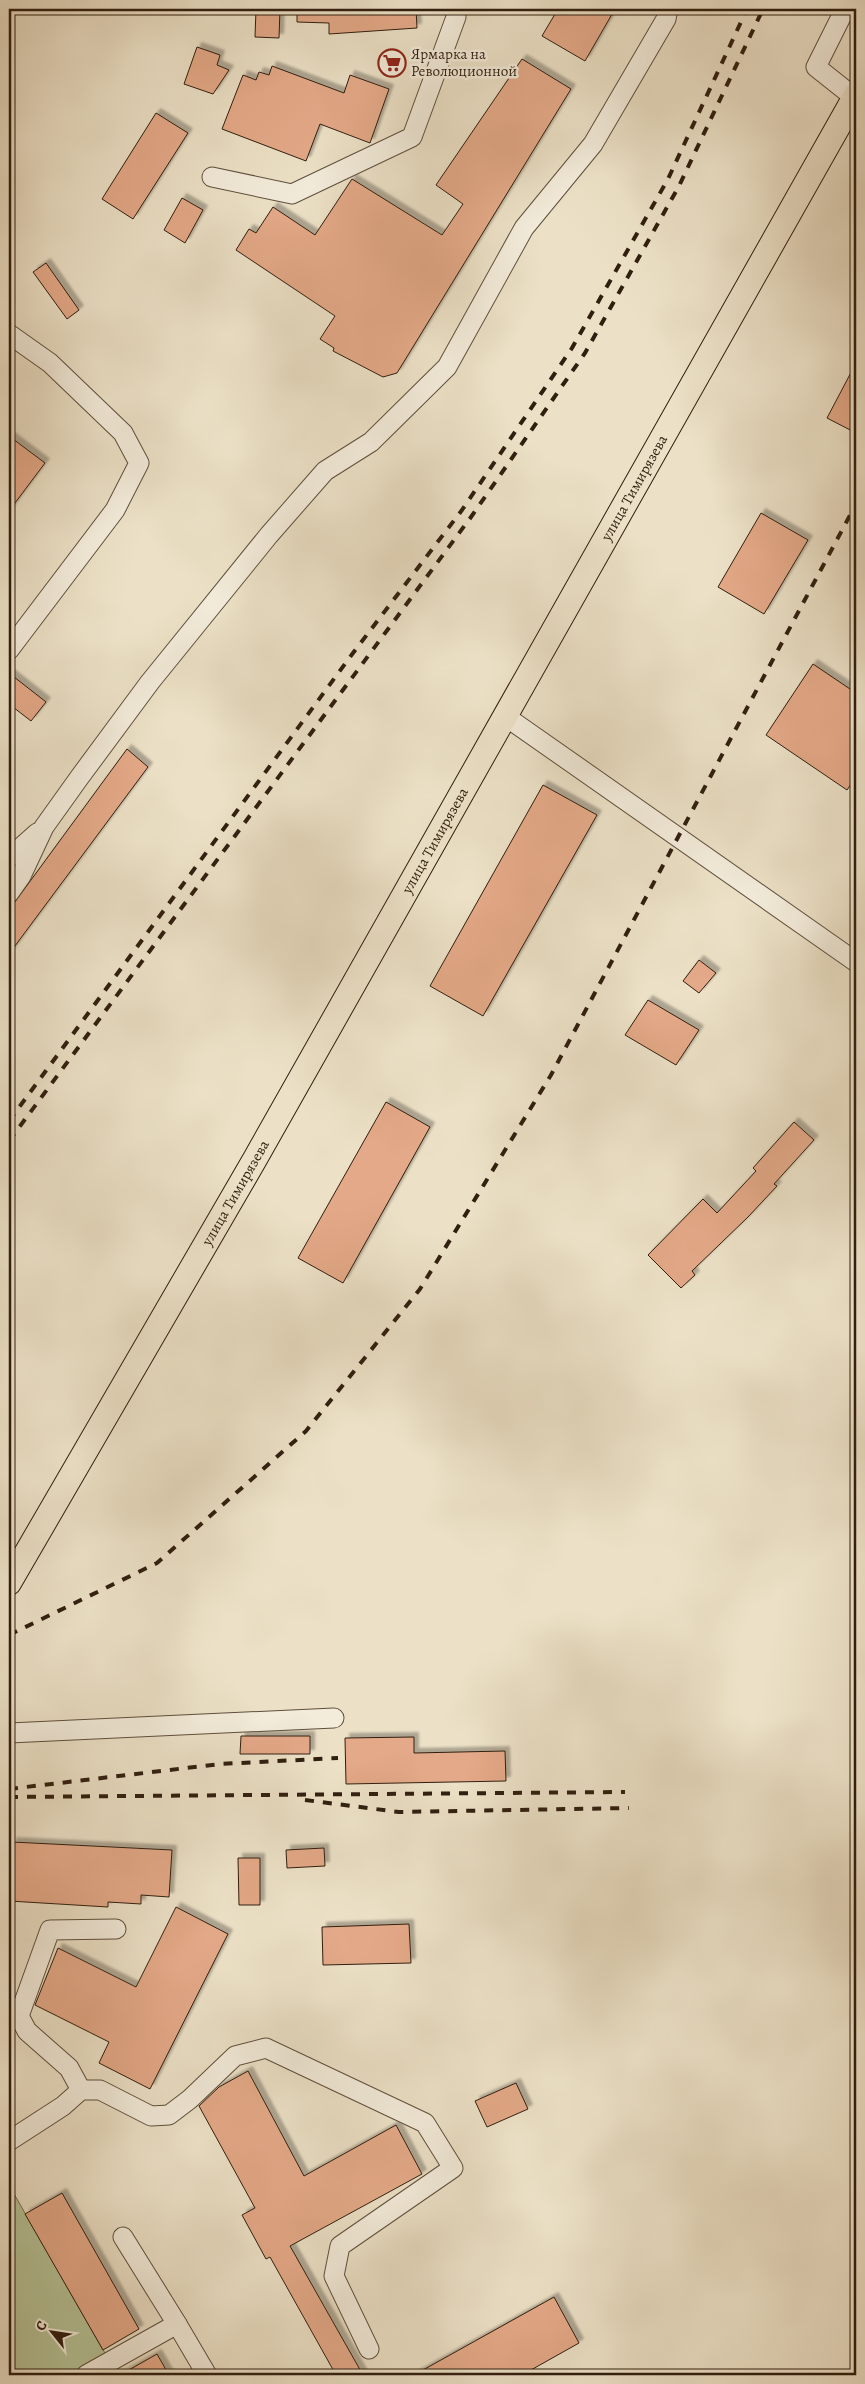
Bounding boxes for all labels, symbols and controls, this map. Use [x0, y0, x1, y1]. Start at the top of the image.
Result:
place label: Ярмарка на Революционной [411, 44, 517, 81]
supermarket icon: Ярмарка на Революционной [377, 48, 407, 78]
street label: улица Тимирязева [596, 431, 672, 545]
street label: улица Тимирязева [396, 784, 473, 898]
street label: улица Тимирязева [196, 1136, 274, 1250]
north arrow [28, 2306, 78, 2356]
text: С [31, 2317, 52, 2334]

